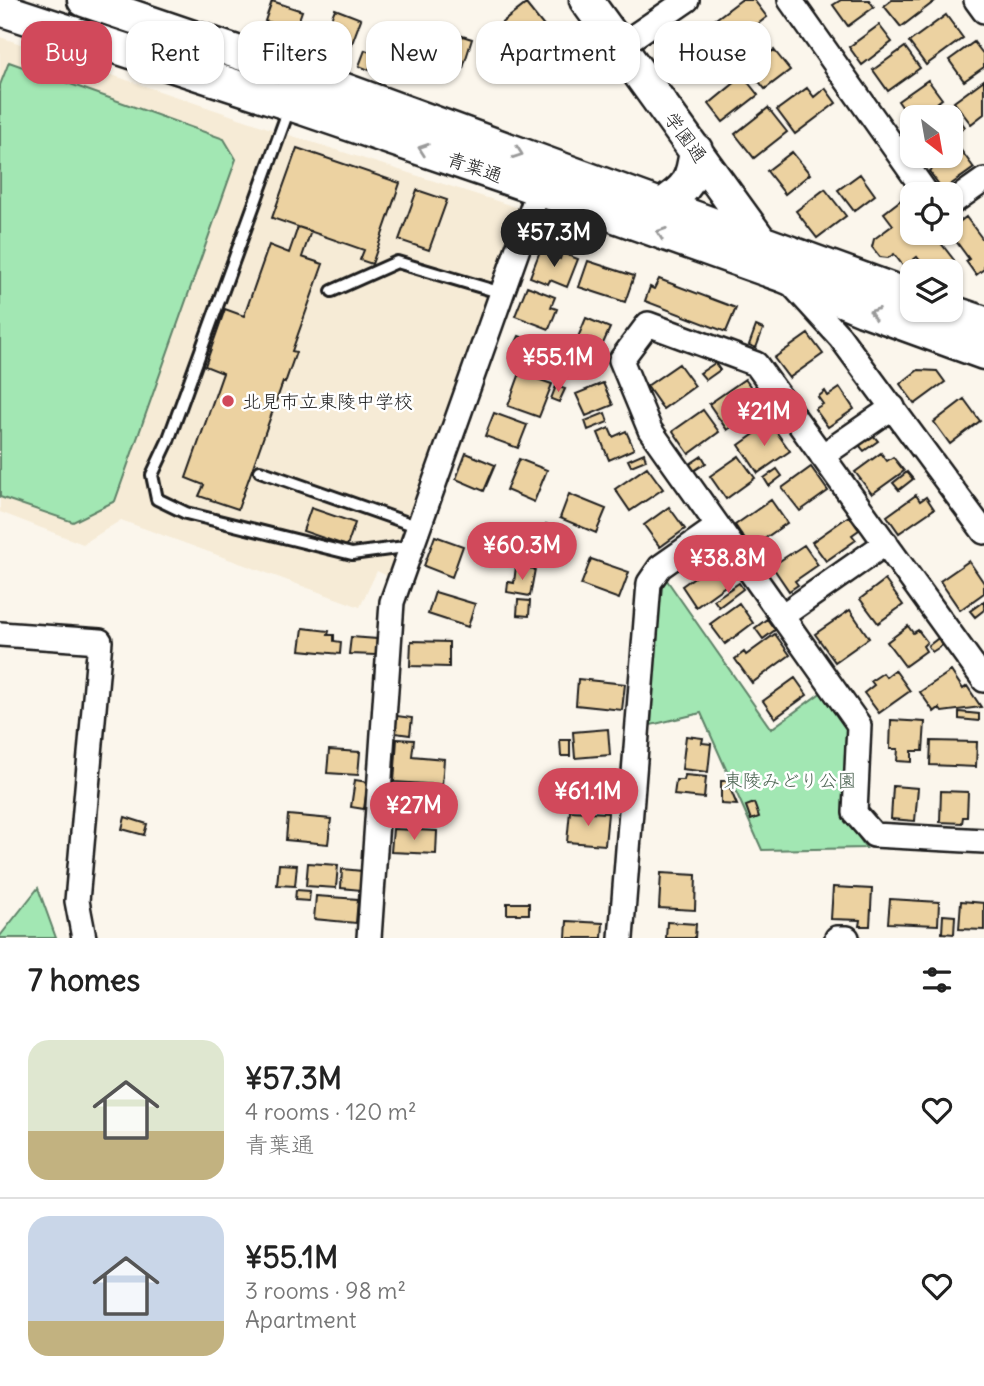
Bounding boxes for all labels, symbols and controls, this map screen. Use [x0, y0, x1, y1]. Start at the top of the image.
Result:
chip: Buy [21, 21, 112, 84]
chip: Rent [126, 21, 224, 84]
chip: Filters [238, 21, 352, 84]
chip: New [366, 21, 462, 84]
chip: Apartment [476, 21, 640, 84]
chip: House [654, 21, 771, 84]
north arrow [900, 105, 962, 168]
map controls [900, 105, 963, 322]
street label: 学園通 [660, 107, 712, 167]
one-way arrow [418, 143, 430, 157]
one-way arrow [511, 145, 523, 159]
street label: 青葉通 [444, 146, 506, 188]
button: locate [900, 182, 963, 245]
pin: ¥57.3M [497, 210, 611, 269]
text: ¥57.3M [517, 217, 591, 246]
one-way arrow [655, 227, 667, 241]
button: layers [900, 259, 963, 322]
one-way arrow [869, 307, 881, 321]
pin: ¥55.1M [501, 334, 615, 394]
text: ¥55.1M [522, 342, 594, 371]
pin: ¥21M [723, 388, 805, 448]
place label: 北見市立東陵中学校 [242, 389, 413, 413]
marker: 北見市立東陵中学校 [220, 393, 236, 409]
text: ¥21M [737, 396, 791, 425]
pin: ¥60.3M [465, 522, 579, 582]
text: ¥60.3M [483, 530, 561, 559]
pin: ¥38.8M [671, 536, 785, 595]
text: ¥38.8M [690, 543, 766, 572]
pin: ¥61.1M [531, 768, 645, 828]
park label: 東陵みどり公園 [723, 768, 857, 792]
text: ¥61.1M [554, 776, 622, 805]
pin: ¥27M [373, 782, 455, 842]
text: ¥27M [386, 790, 442, 819]
text: 7 homes [28, 961, 140, 999]
icon: filters [918, 961, 956, 999]
text: ¥57.3M [245, 1059, 342, 1097]
icon: home [84, 1068, 168, 1152]
icon: heart [918, 1091, 956, 1129]
text: 4 rooms · 120 m² [245, 1097, 417, 1126]
text: 青葉通 [245, 1130, 314, 1159]
text: ¥55.1M [245, 1238, 338, 1276]
icon: home [84, 1244, 168, 1328]
icon: heart [918, 1267, 956, 1305]
text: 3 rooms · 98 m² [245, 1276, 406, 1305]
text: Apartment [245, 1305, 357, 1334]

